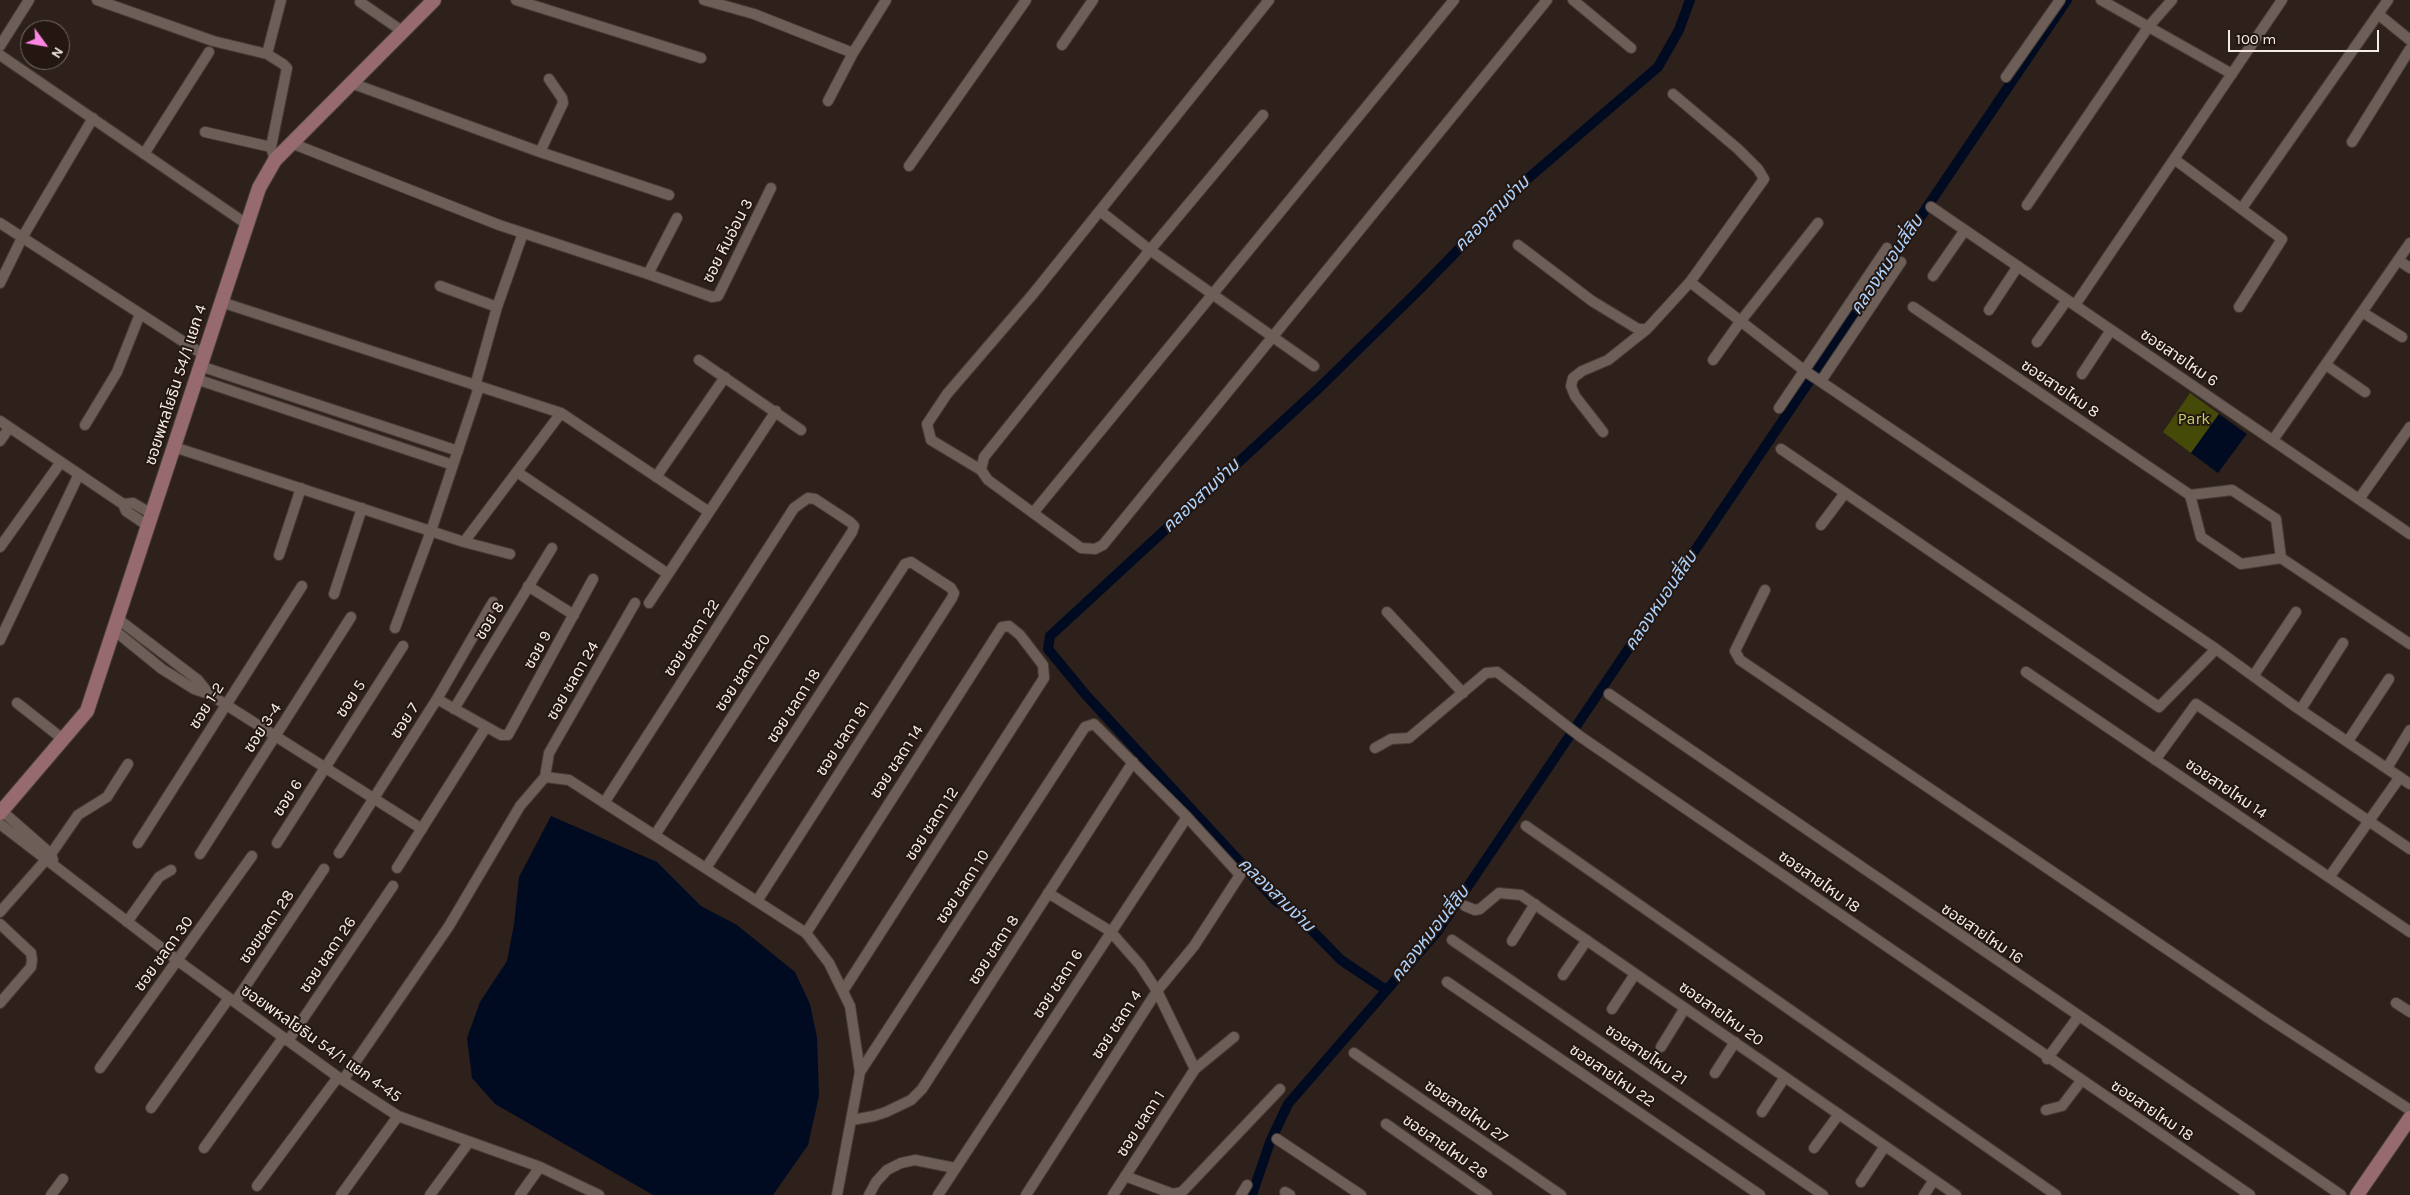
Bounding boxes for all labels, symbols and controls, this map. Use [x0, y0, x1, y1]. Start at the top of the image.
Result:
north arrow [20, 20, 70, 70]
scale bar [2230, 20, 2381, 52]
text: 100 m [2236, 30, 2276, 48]
text: N [47, 44, 67, 61]
water label: คลองสามง่าม [1450, 172, 1534, 256]
street label: ซอย หินอ่อน 3 [699, 196, 757, 286]
water label: คลองหมอนสี่สิบ [1846, 211, 1928, 319]
street label: ซอยพหลโยธิน 54/1 แยก 4 [141, 302, 211, 468]
street label: ซอยสายไหม 6 [2136, 325, 2222, 391]
street label: ซอยสายไหม 8 [2017, 356, 2103, 422]
park label: Park [2178, 409, 2210, 429]
water label: คลองสามง่าม [1158, 455, 1244, 537]
water label: คลองหมอนสี่สิบ [1620, 547, 1702, 655]
street label: ซอย ชลดา 22 [660, 596, 724, 680]
street label: ซอย 8 [471, 598, 509, 644]
street label: ซอย 9 [520, 628, 556, 672]
street label: ซอย ชลดา 20 [711, 631, 775, 715]
street label: ซอย ชลดา 24 [543, 638, 603, 724]
street label: ซอย ชลดา 18 [763, 665, 825, 747]
street label: ซอย 5 [332, 677, 370, 721]
street label: ซอย 1-2 [185, 679, 229, 733]
street label: ซอย ชลดา 81 [812, 698, 874, 780]
street label: ซอย 7 [386, 699, 424, 743]
street label: ซอย 3-4 [240, 700, 286, 756]
street label: ซอย ชลดา 14 [866, 722, 928, 802]
street label: ซอยสายไหม 14 [2181, 755, 2271, 823]
street label: ซอย 6 [269, 776, 307, 820]
street label: ซอย ชลดา 12 [901, 784, 963, 864]
street label: ซอย ชลดา 10 [932, 846, 994, 928]
street label: ซอยสายไหม 18 [1774, 847, 1864, 917]
water label: คลองสามง่าม [1233, 853, 1319, 937]
water label: คลองหมอนสี่สิบ [1386, 882, 1474, 986]
street label: ซอยชลดา 28 [235, 886, 299, 968]
street label: ซอยสายไหม 16 [1937, 899, 2027, 969]
street label: ซอย ชลดา 8 [964, 912, 1024, 988]
street label: ซอย ชลดา 30 [130, 913, 198, 995]
street label: ซอย ชลดา 26 [295, 913, 361, 997]
street label: ซอย ชลดา 6 [1029, 946, 1087, 1022]
street label: ซอยสายไหม 20 [1675, 978, 1767, 1050]
street label: ซอยพหลโยธิน 54/1 แยก 4-45 [237, 981, 405, 1107]
street label: ซอย ชลดา 4 [1088, 987, 1146, 1063]
street label: ซอยสายไหม 21 [1601, 1020, 1691, 1090]
street label: ซอยสายไหม 22 [1566, 1040, 1658, 1112]
street label: ซอยสายไหม 27 [1421, 1076, 1511, 1148]
street label: ซอยสายไหม 18 [2107, 1076, 2197, 1146]
street label: ซอย ชลดา 1 [1113, 1087, 1169, 1161]
street label: ซอยสายไหม 28 [1399, 1111, 1491, 1183]

